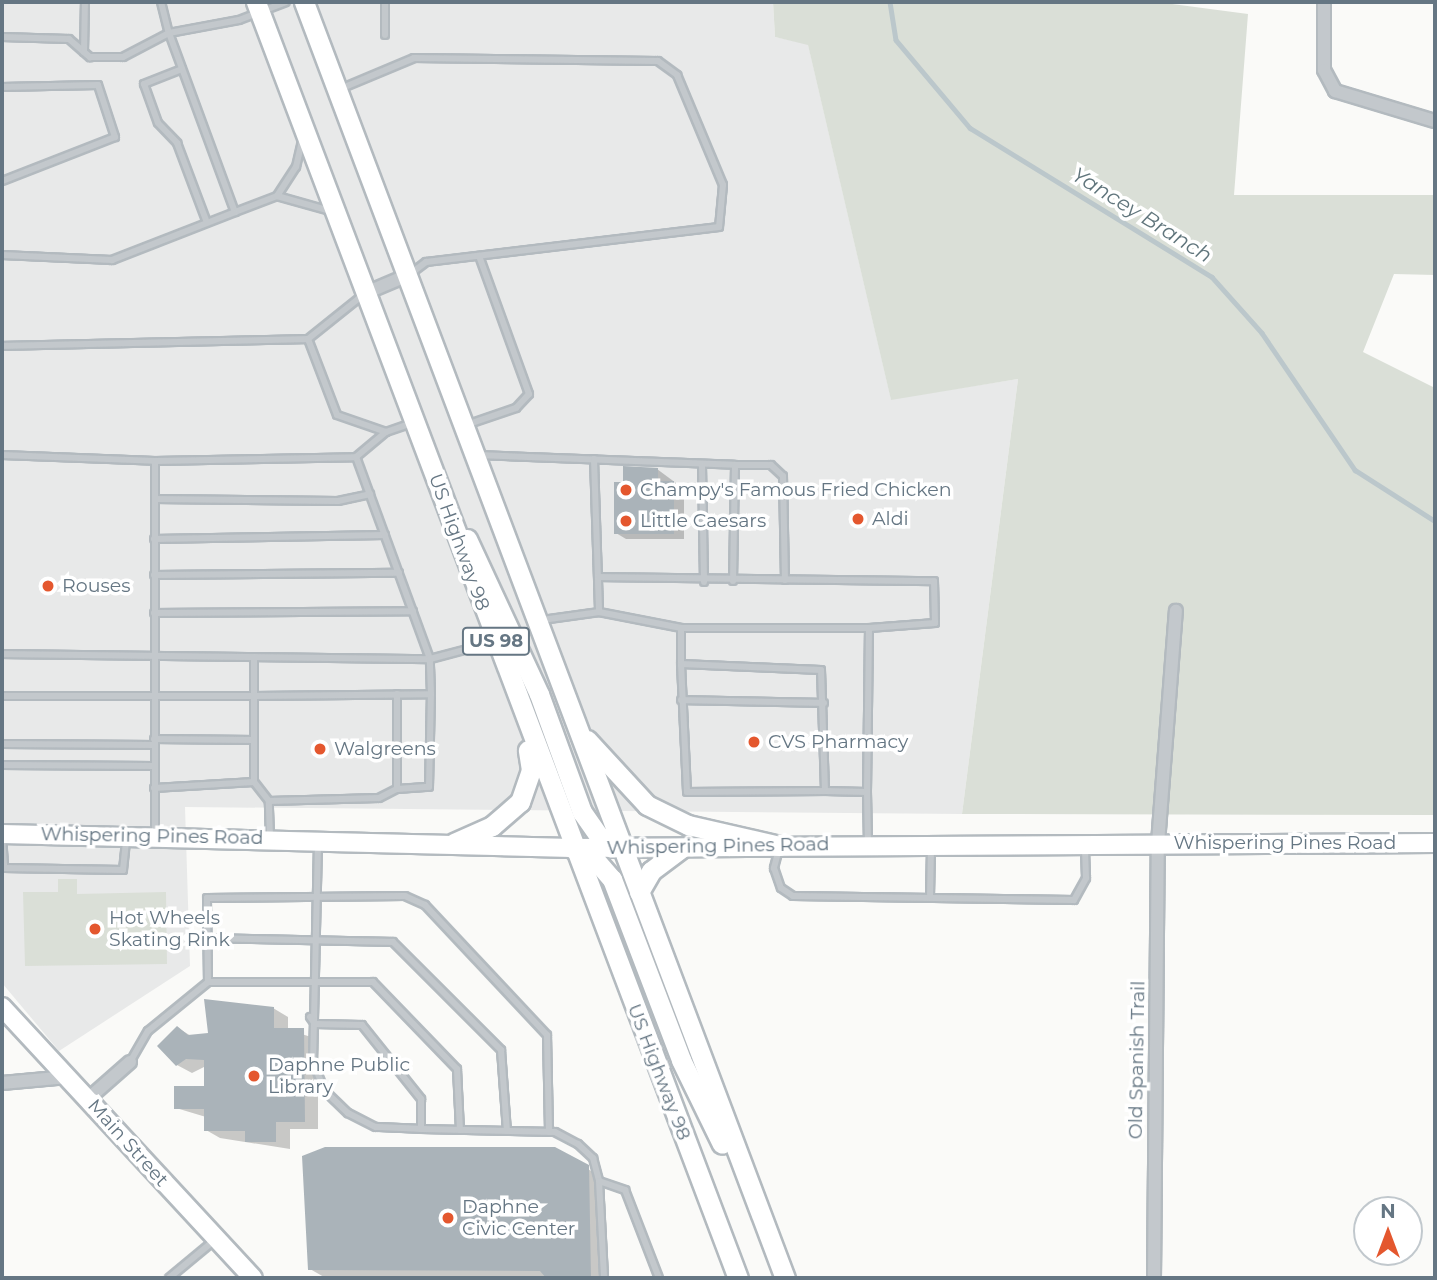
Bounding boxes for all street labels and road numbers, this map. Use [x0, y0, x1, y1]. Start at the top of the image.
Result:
street label: US Highway 98 [424, 470, 494, 614]
road number: US 98 [461, 626, 531, 656]
street label: Whispering Pines Road [40, 823, 264, 849]
street label: Whispering Pines Road [1174, 832, 1396, 854]
street label: Whispering Pines Road [606, 833, 830, 859]
street label: Old Spanish Trail [1124, 981, 1150, 1139]
street label: US Highway 98 [623, 1001, 695, 1143]
street label: Main Street [83, 1095, 173, 1191]

